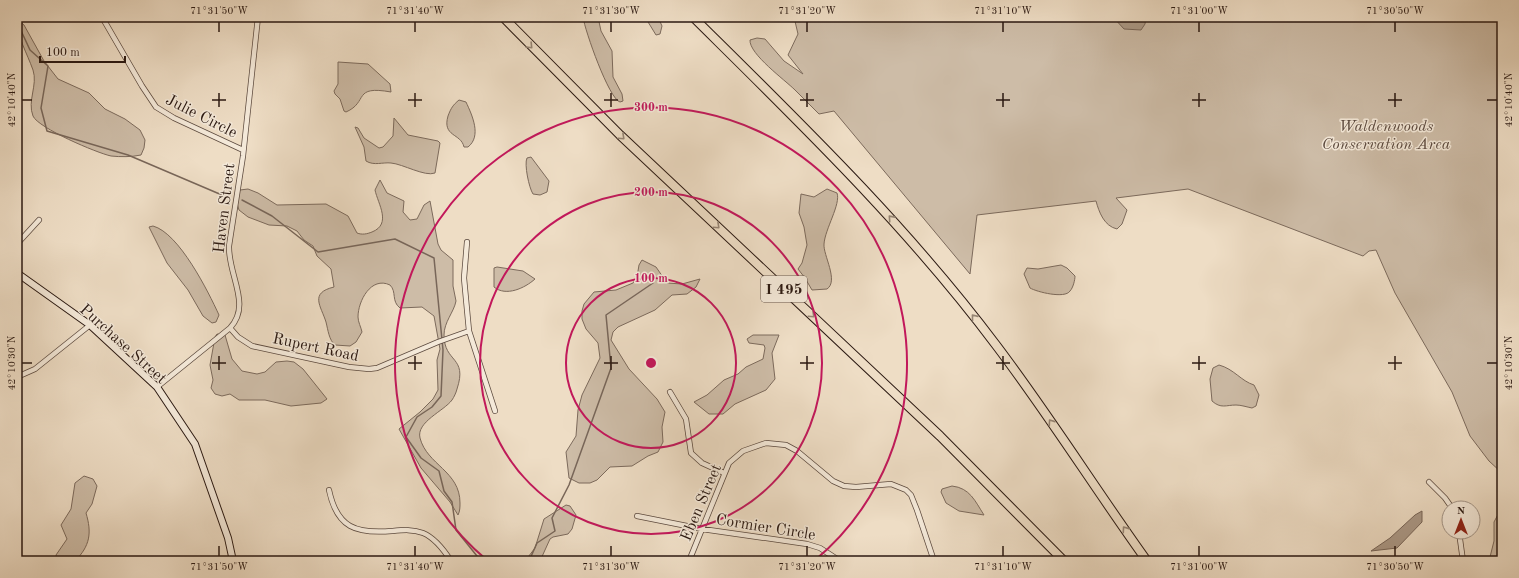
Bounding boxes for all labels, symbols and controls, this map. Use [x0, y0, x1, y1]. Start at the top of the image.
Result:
text: 71°31'50"W [190, 6, 248, 16]
text: 71°31'40"W [386, 6, 444, 16]
text: 71°31'30"W [582, 6, 640, 16]
text: 71°31'20"W [778, 6, 836, 16]
text: 71°31'10"W [974, 6, 1032, 16]
text: 71°31'00"W [1170, 6, 1228, 16]
text: 71°30'50"W [1366, 6, 1424, 16]
scale bar [40, 38, 125, 64]
one-way arrow [525, 41, 533, 49]
text: 100 m [46, 47, 80, 59]
text: 42°10'40"N [7, 72, 17, 127]
text: 42°10'40"N [1504, 72, 1514, 127]
street label: Julie Circle [163, 92, 239, 142]
text: 300 m [634, 102, 668, 114]
park label: Waldenwoods Conservation Area [1322, 119, 1451, 153]
one-way arrow [617, 133, 625, 140]
street label: Haven Street [212, 162, 238, 254]
text: 200 m [634, 187, 668, 199]
one-way arrow [889, 215, 896, 222]
one-way arrow [712, 221, 720, 229]
text: 100 m [634, 273, 668, 285]
road number: I 495 [761, 276, 807, 302]
street label: Purchase Street [76, 301, 169, 388]
one-way arrow [807, 310, 815, 318]
one-way arrow [972, 315, 979, 322]
street label: Rupert Road [271, 331, 360, 365]
text: 42°10'30"N [7, 335, 17, 390]
text: 42°10'30"N [1504, 335, 1514, 390]
centre of rings [644, 356, 658, 370]
one-way arrow [1049, 420, 1056, 427]
street label: Eben Street [678, 462, 725, 544]
north arrow [1441, 500, 1481, 540]
text: N [1457, 506, 1466, 517]
street label: Cormier Circle [715, 512, 817, 544]
one-way arrow [1122, 526, 1130, 533]
text: 71°31'50"W [190, 562, 248, 572]
text: 71°31'40"W [386, 562, 444, 572]
text: 71°31'30"W [582, 562, 640, 572]
text: 71°31'20"W [778, 562, 836, 572]
text: 71°31'10"W [974, 562, 1032, 572]
text: 71°31'00"W [1170, 562, 1228, 572]
text: 71°30'50"W [1366, 562, 1424, 572]

